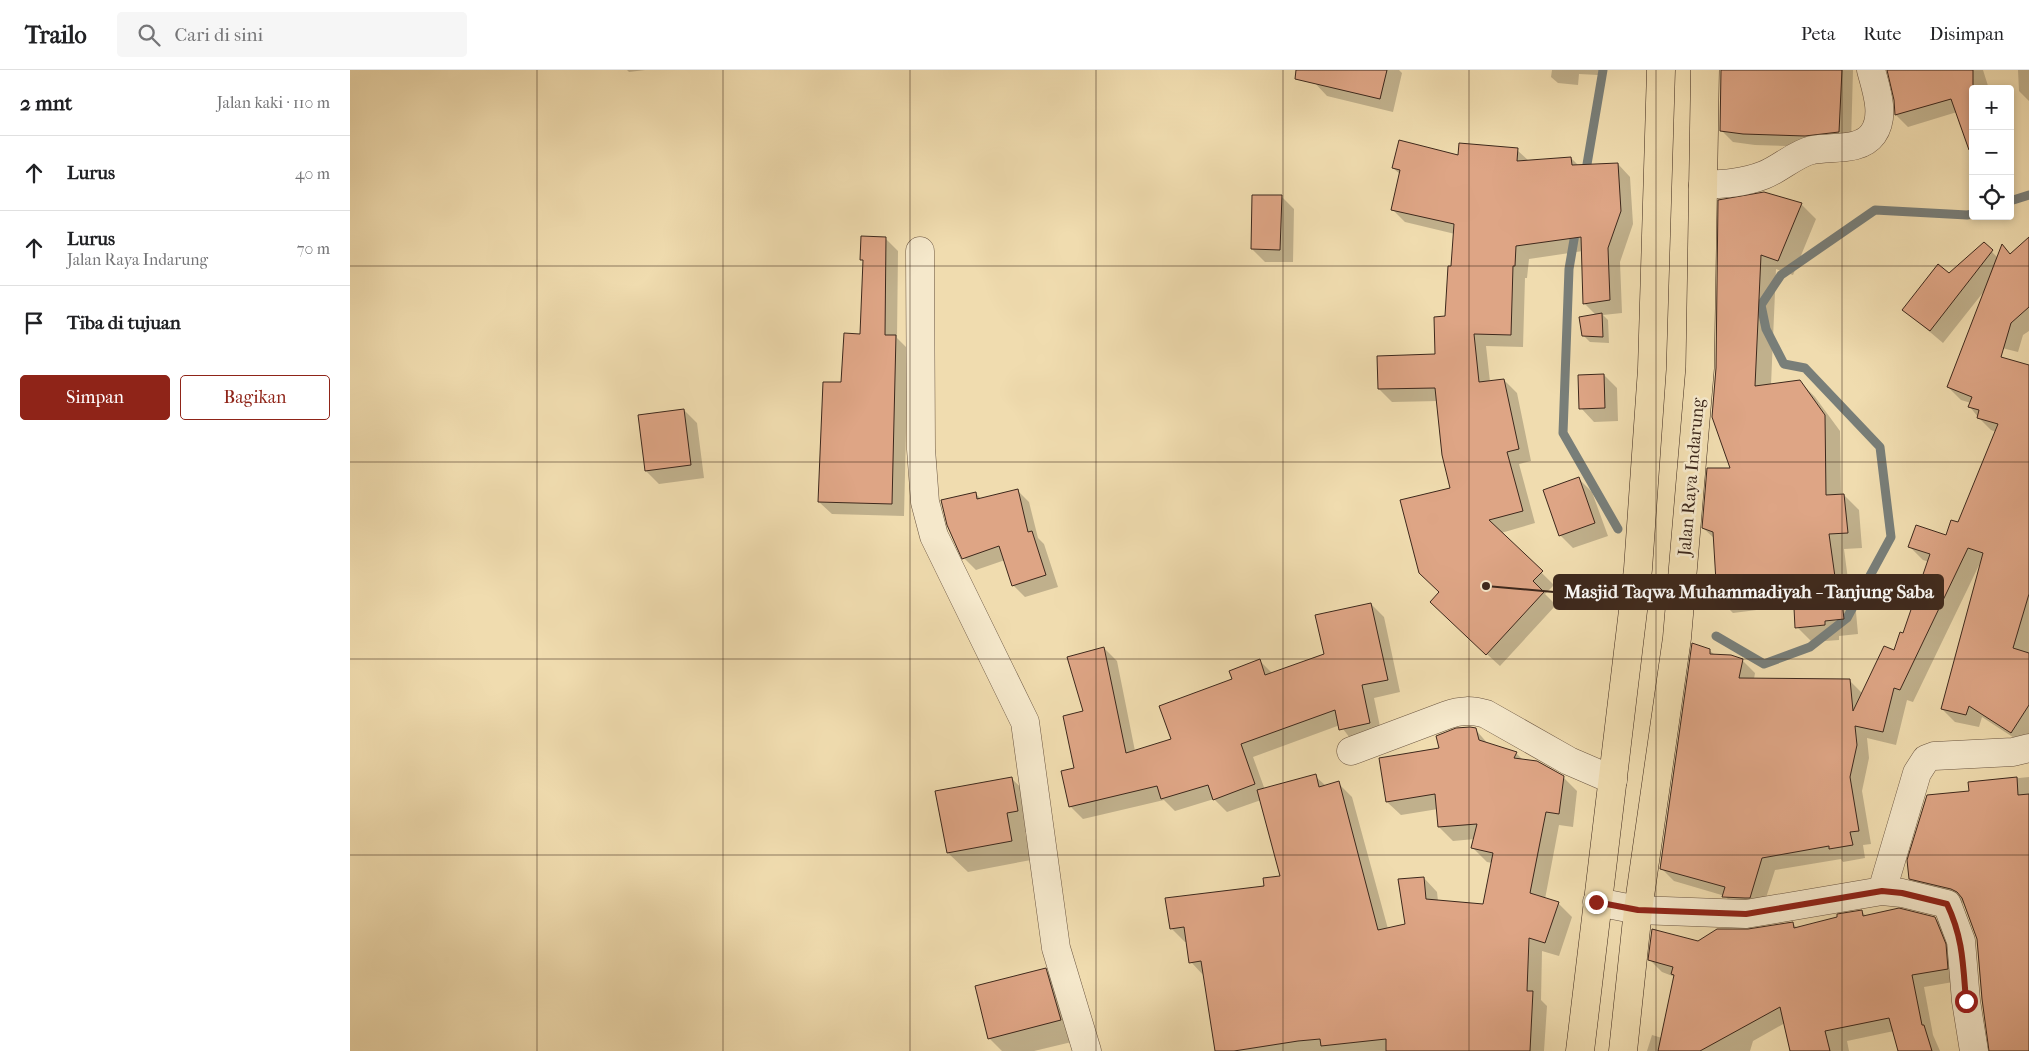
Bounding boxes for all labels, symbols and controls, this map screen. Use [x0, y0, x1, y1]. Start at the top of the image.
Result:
search box [117, 12, 467, 57]
text: Trailo [25, 21, 87, 49]
icon: search [135, 21, 163, 49]
text: Cari di sini [175, 24, 263, 46]
text: Peta [1801, 24, 1835, 45]
text: Rute [1863, 24, 1901, 45]
text: Disimpan [1929, 24, 2004, 45]
map controls [1969, 85, 2014, 220]
button: + [1969, 85, 2014, 130]
text: 2 mnt [20, 91, 72, 115]
text: Jalan kaki · 110 m [217, 93, 330, 112]
button: − [1969, 130, 2014, 175]
icon: ahead [20, 159, 48, 187]
text: Lurus [67, 162, 115, 184]
text: 40 m [295, 164, 330, 183]
button: locate [1969, 175, 2014, 220]
text: Lurus [67, 228, 115, 250]
icon: ahead [20, 234, 48, 262]
text: 70 m [297, 239, 330, 258]
text: Jalan Raya Indarung [67, 250, 208, 269]
icon: arrive [20, 309, 48, 337]
text: Tiba di tujuan [67, 312, 181, 334]
button: Simpan [20, 375, 170, 420]
button: Bagikan [180, 375, 330, 420]
street label: Jalan Raya Indarung [1674, 397, 1709, 559]
callout: Masjid Taqwa Muhammadiyah - Tanjung Saba [1554, 575, 1943, 609]
text: Masjid Taqwa Muhammadiyah - Tanjung Saba [1563, 581, 1935, 603]
route end [1585, 891, 1608, 914]
route start [1955, 990, 1978, 1013]

